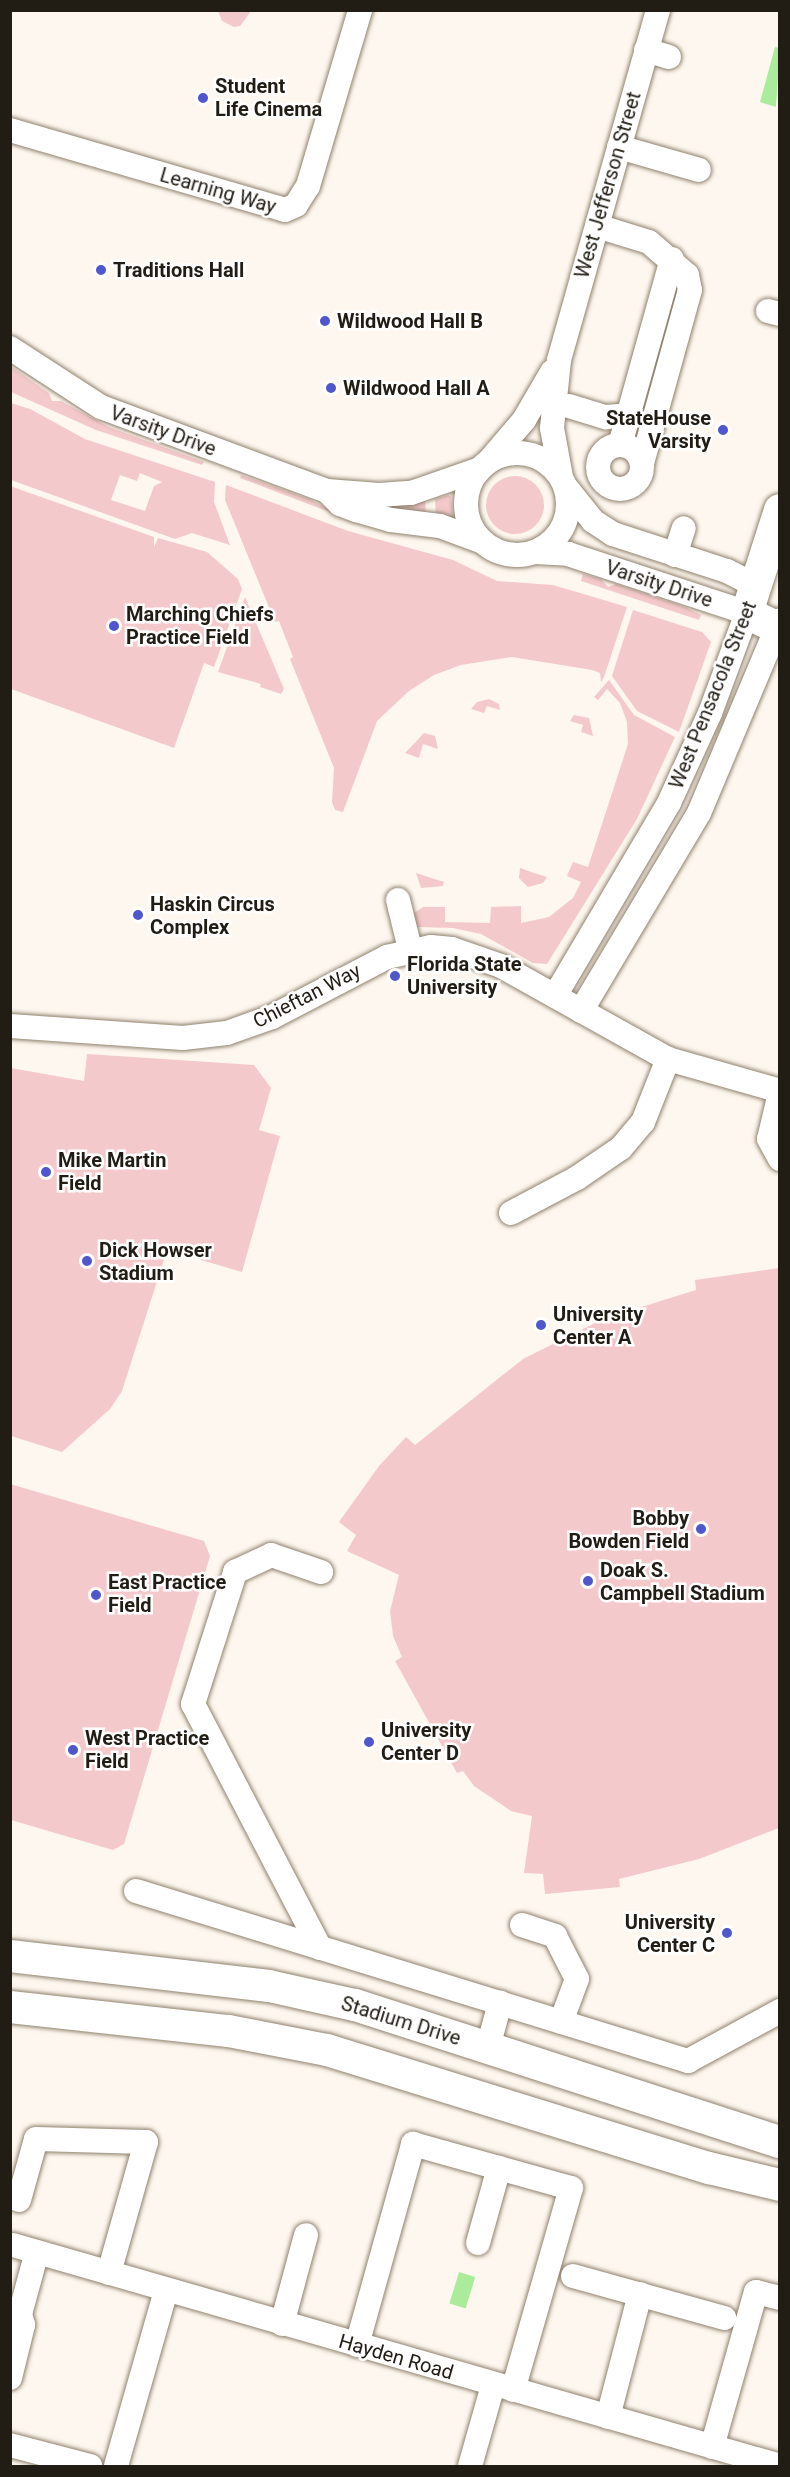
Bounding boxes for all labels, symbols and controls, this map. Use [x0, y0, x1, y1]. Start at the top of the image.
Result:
place label: Student Life Cinema [215, 74, 322, 121]
street label: West Jefferson Street [570, 89, 646, 281]
marker: Student Life Cinema [196, 91, 210, 105]
street label: Learning Way [157, 163, 279, 219]
place label: Traditions Hall [113, 258, 244, 282]
marker: Traditions Hall [94, 263, 108, 277]
place label: Wildwood Hall B [337, 309, 483, 333]
marker: Wildwood Hall B [318, 314, 332, 328]
place label: Wildwood Hall A [343, 376, 490, 400]
marker: Wildwood Hall A [324, 381, 338, 395]
street label: Varsity Drive [107, 401, 219, 461]
place label: StateHouse Varsity [606, 406, 711, 453]
marker: StateHouse Varsity [716, 423, 730, 437]
street label: Varsity Drive [602, 555, 716, 613]
street label: West Pensacola Street [664, 598, 762, 792]
place label: Marching Chiefs Practice Field [126, 602, 274, 649]
marker: Marching Chiefs Practice Field [107, 619, 121, 633]
place label: Haskin Circus Complex [150, 892, 275, 939]
marker: Haskin Circus Complex [131, 908, 145, 922]
place label: Florida State University [407, 952, 521, 999]
street label: Chieftan Way [249, 959, 365, 1033]
marker: Florida State University [388, 969, 402, 983]
place label: Mike Martin Field [58, 1148, 166, 1195]
marker: Mike Martin Field [39, 1165, 53, 1179]
place label: Dick Howser Stadium [99, 1238, 212, 1285]
marker: Dick Howser Stadium [80, 1254, 94, 1268]
place label: University Center A [553, 1302, 643, 1349]
marker: University Center A [534, 1318, 548, 1332]
place label: Bobby Bowden Field [568, 1506, 689, 1553]
marker: Bobby Bowden Field [694, 1522, 708, 1536]
place label: Doak S. Campbell Stadium [600, 1558, 765, 1605]
place label: East Practice Field [108, 1571, 226, 1618]
marker: Doak S. Campbell Stadium [581, 1574, 595, 1588]
marker: East Practice Field [89, 1588, 103, 1602]
place label: University Center D [381, 1718, 471, 1765]
place label: West Practice Field [85, 1726, 209, 1773]
marker: University Center D [362, 1735, 376, 1749]
marker: West Practice Field [66, 1743, 80, 1757]
place label: University Center C [625, 1910, 715, 1957]
marker: University Center C [720, 1926, 734, 1940]
street label: Stadium Drive [338, 1991, 464, 2051]
street label: Hayden Road [336, 2329, 456, 2385]

